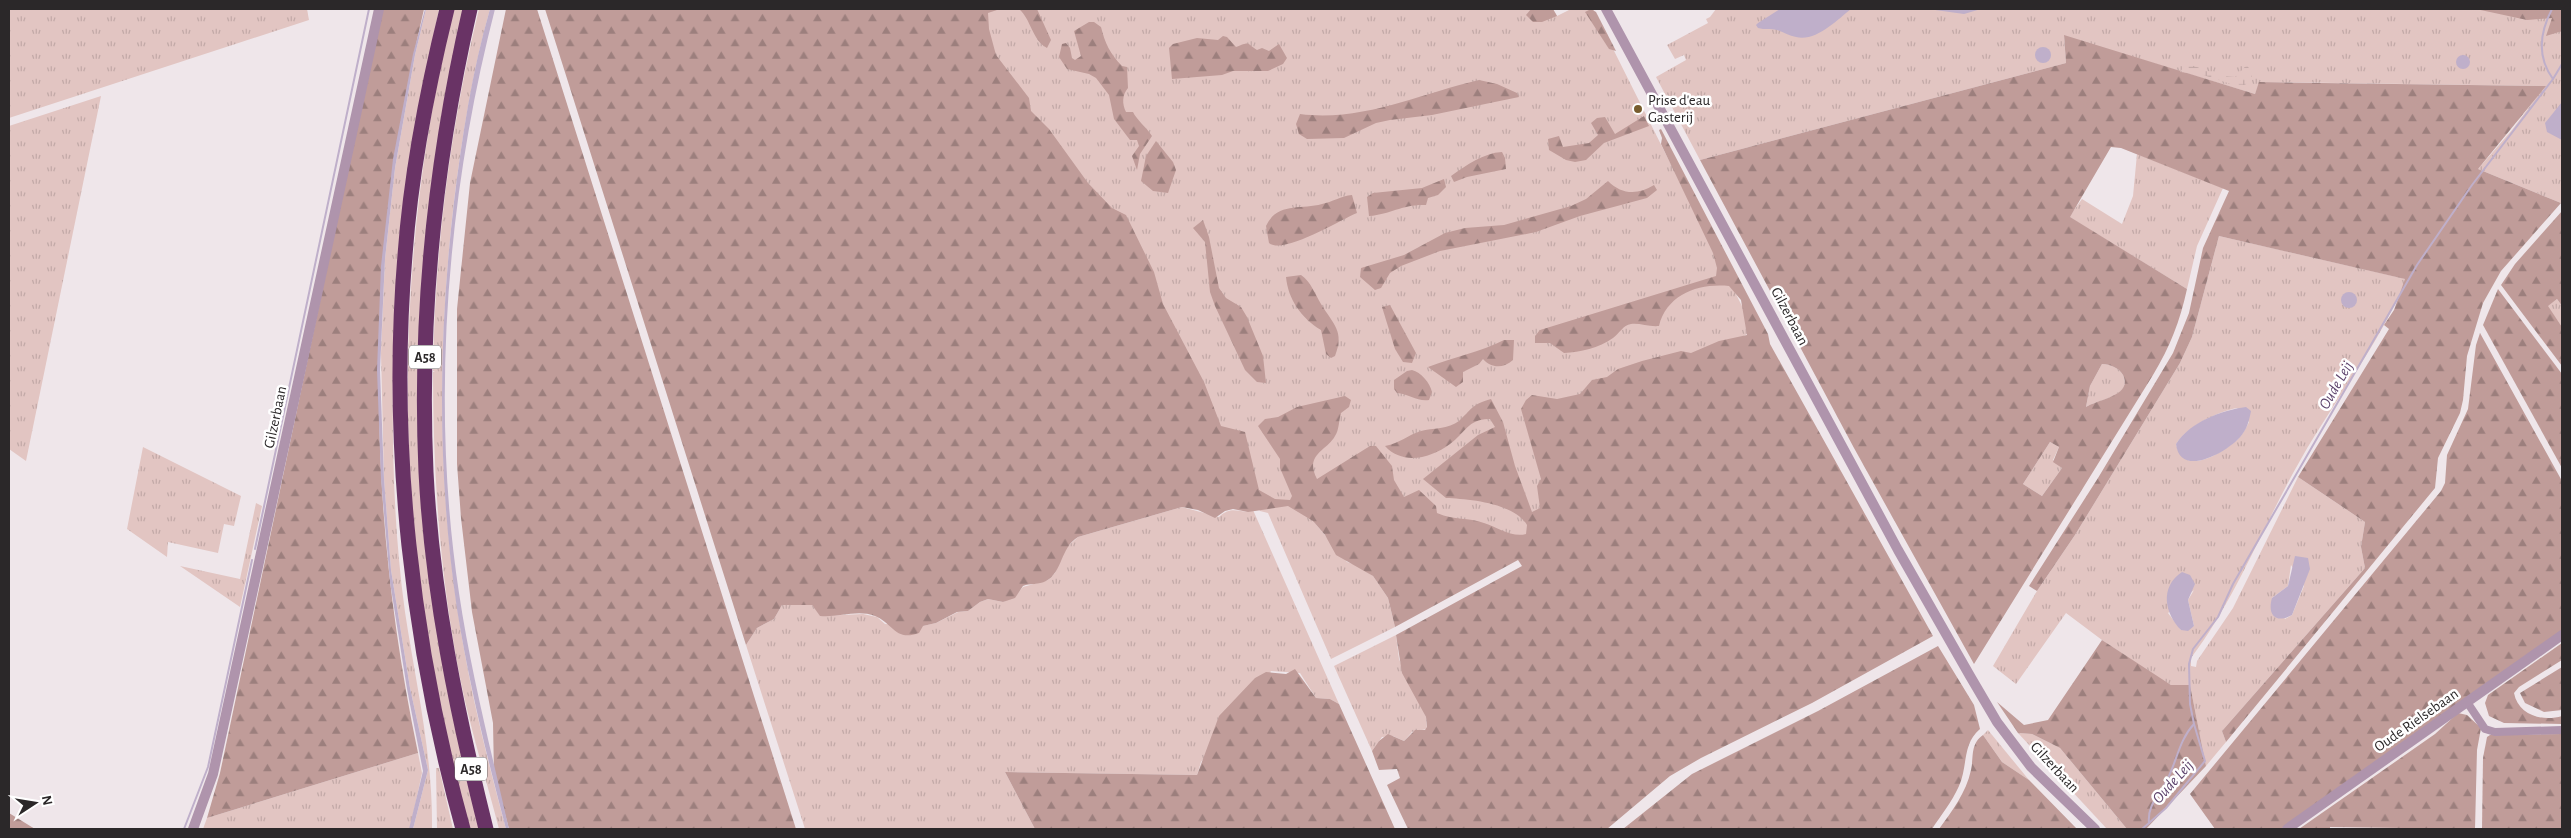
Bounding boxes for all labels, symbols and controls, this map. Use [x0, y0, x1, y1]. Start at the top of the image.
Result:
place label: Prise d'eau Gasterij [1648, 93, 1711, 125]
marker: Prise d'eau Gasterij [1632, 103, 1644, 115]
street label: Gilzerbaan [1768, 285, 1811, 348]
road number: A58 [409, 346, 441, 368]
water label: Oude Leij [2316, 359, 2357, 413]
street label: Gilzerbaan [262, 385, 289, 450]
street label: Oude Rielsebaan [2372, 686, 2461, 755]
street label: Gilzerbaan [2028, 739, 2082, 796]
water label: Oude Leij [2149, 757, 2197, 807]
road number: A58 [455, 758, 487, 781]
north arrow [10, 778, 60, 828]
text: N [39, 794, 55, 807]

